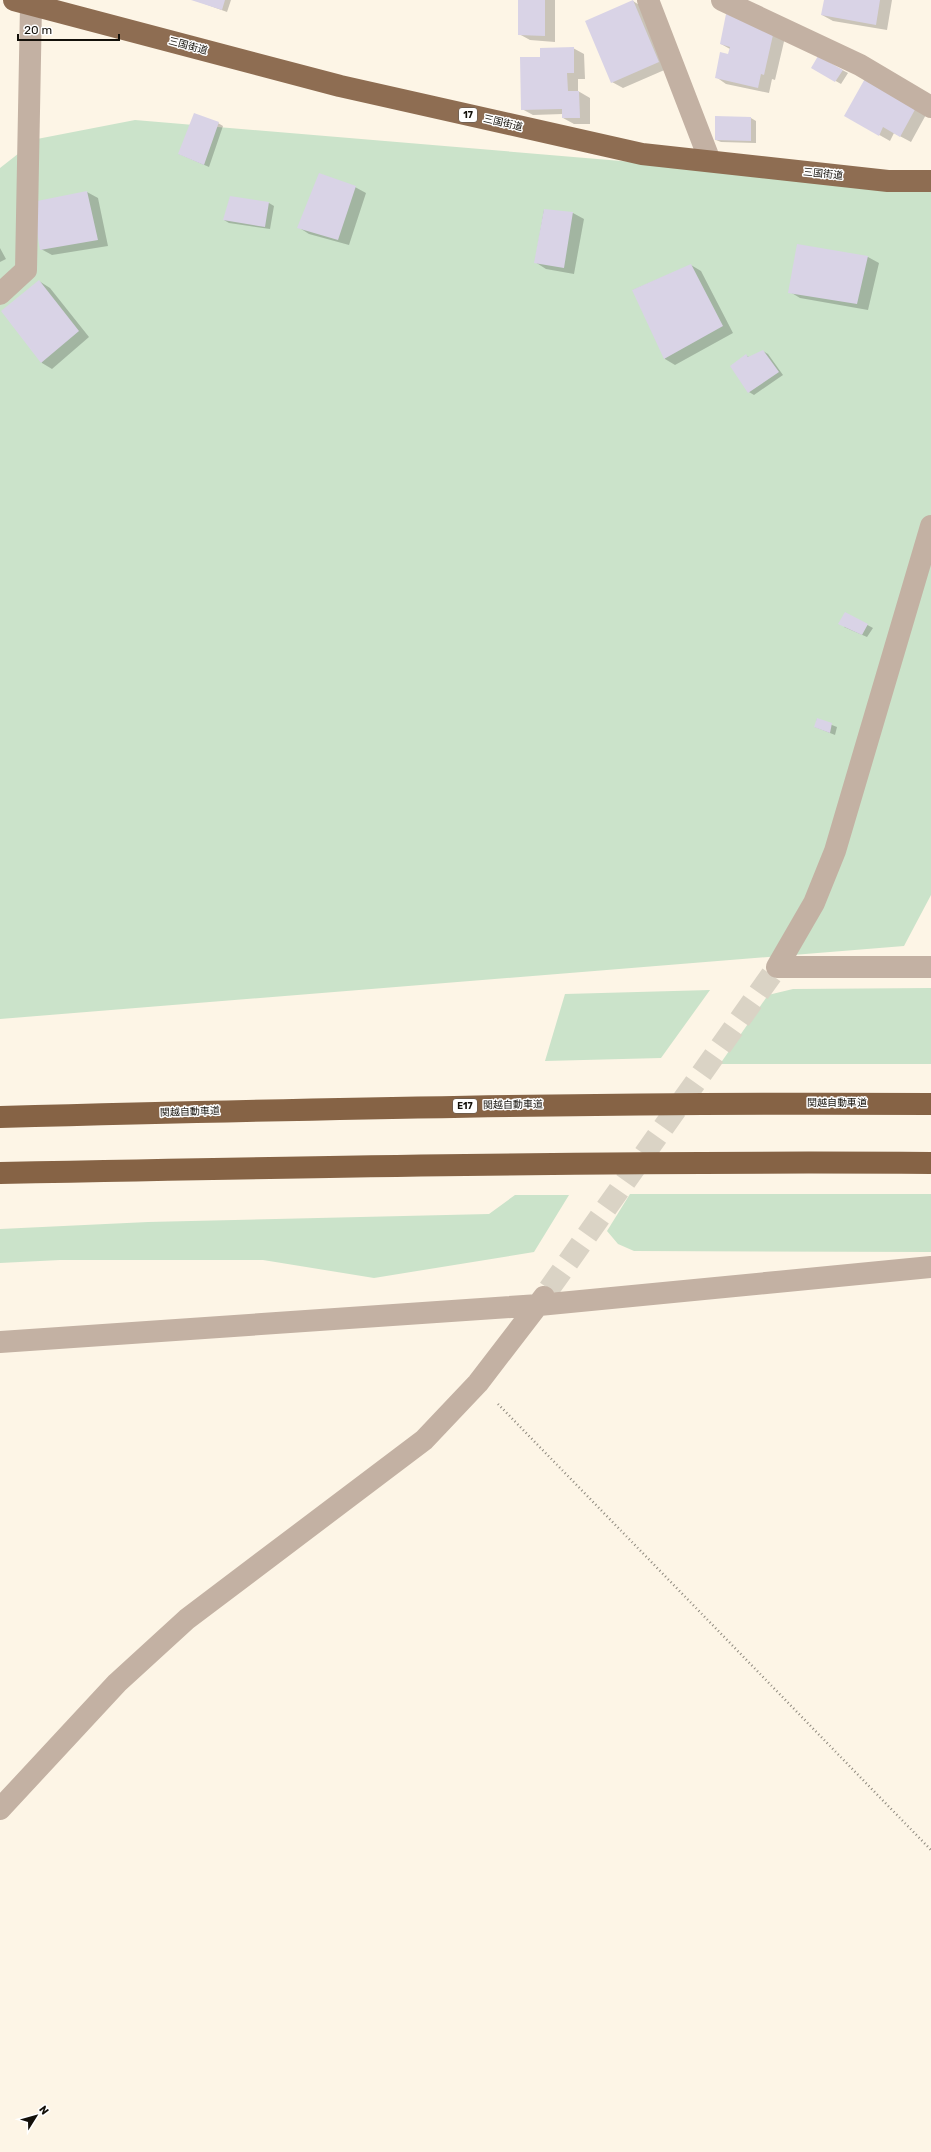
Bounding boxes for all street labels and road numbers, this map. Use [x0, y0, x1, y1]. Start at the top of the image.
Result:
street label: 三国街道 [167, 35, 209, 57]
road number: 17 [459, 108, 477, 122]
street label: 三国街道 [482, 113, 524, 133]
street label: 三国街道 [802, 166, 844, 182]
street label: 関越自動車道 [807, 1097, 867, 1109]
street label: 関越自動車道 [483, 1098, 543, 1112]
road number: E17 [453, 1099, 477, 1113]
street label: 関越自動車道 [160, 1105, 220, 1119]

